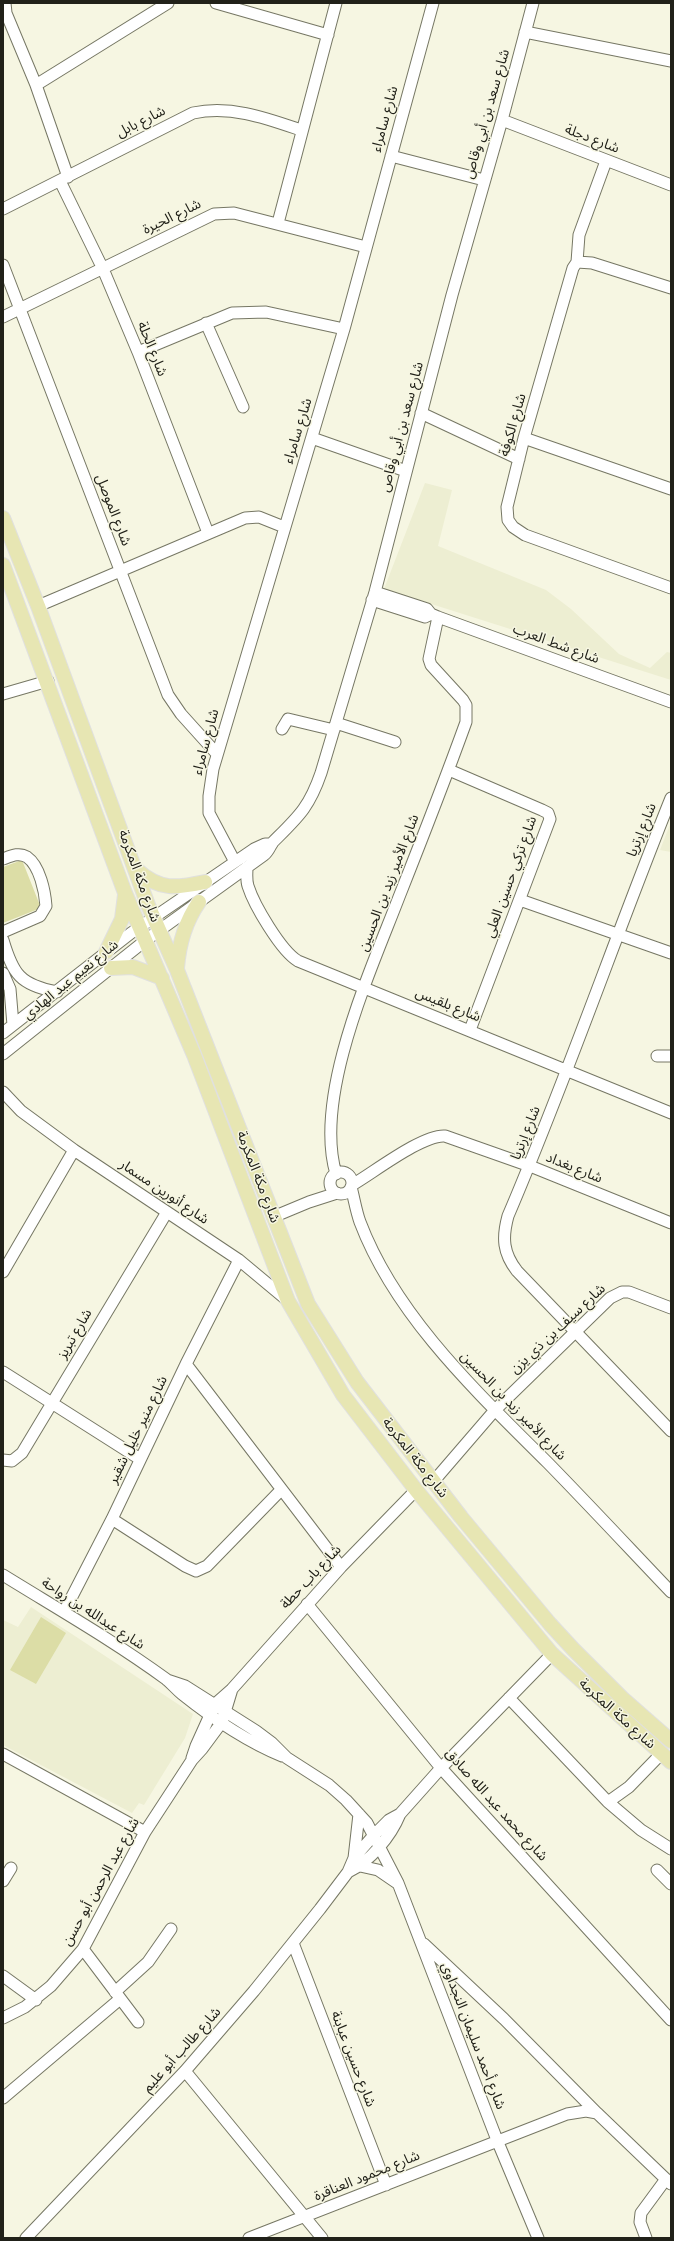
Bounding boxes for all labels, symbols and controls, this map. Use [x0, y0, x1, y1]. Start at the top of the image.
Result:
street label: شارع سعد بن أبي وقاص [460, 47, 514, 181]
street label: شارع سامراء [368, 84, 402, 154]
street label: شارع بابل [114, 103, 168, 141]
street label: شارع دجلة [562, 121, 622, 157]
street label: شارع الحيرة [140, 196, 204, 238]
street label: شارع الحلة [133, 319, 171, 379]
street label: شارع سعد بن أبي وقاص [377, 360, 427, 494]
street label: شارع الكوفة [496, 392, 530, 458]
street label: شارع سامراء [280, 396, 316, 466]
street label: شارع الموصل [92, 472, 134, 548]
street label: شارع شط العرب [510, 621, 602, 667]
street label: شارع سامراء [189, 707, 223, 777]
street label: شارع إرتريا [624, 801, 660, 859]
street label: شارع الأمير زيد بن الحسين [355, 812, 423, 954]
street label: شارع تركي حسين العلي [481, 814, 541, 940]
street label: شارع مكة المكرمة [114, 827, 164, 925]
street label: شارع نعيم عبد الهادي [20, 937, 122, 1023]
street label: شارع بلقيس [413, 984, 483, 1026]
street label: شارع إرتريا [508, 1104, 544, 1162]
street label: شارع مكة المكرمة [233, 1129, 283, 1225]
street label: شارع بغداد [543, 1149, 605, 1187]
street label: شارع أنورين مسمار [116, 1156, 212, 1228]
street label: شارع سيف بن ذي يزن [507, 1280, 609, 1378]
street label: شارع تبريز [54, 1306, 96, 1362]
street label: شارع الأمير زيد بن الحسين [456, 1348, 570, 1464]
street label: شارع منير خليل شقير [105, 1373, 171, 1487]
street label: شارع مكة المكرمة [378, 1414, 452, 1502]
street label: شارع باب حطة [277, 1541, 345, 1613]
street label: شارع عبدالله بن رواحة [38, 1574, 148, 1654]
street label: شارع مكة المكرمة [575, 1675, 659, 1753]
street label: شارع محمد عبد الله صادق [441, 1745, 551, 1865]
street label: شارع عبد الرحمن أبو حسن [59, 1815, 143, 1949]
street label: شارع أحمد سليمان النجداوي [437, 1960, 509, 2112]
street label: شارع طالب أبو عليم [139, 2004, 225, 2096]
street label: شارع حسين عبابنة [327, 2009, 379, 2109]
street label: شارع محمود العناقرة [312, 2147, 422, 2205]

